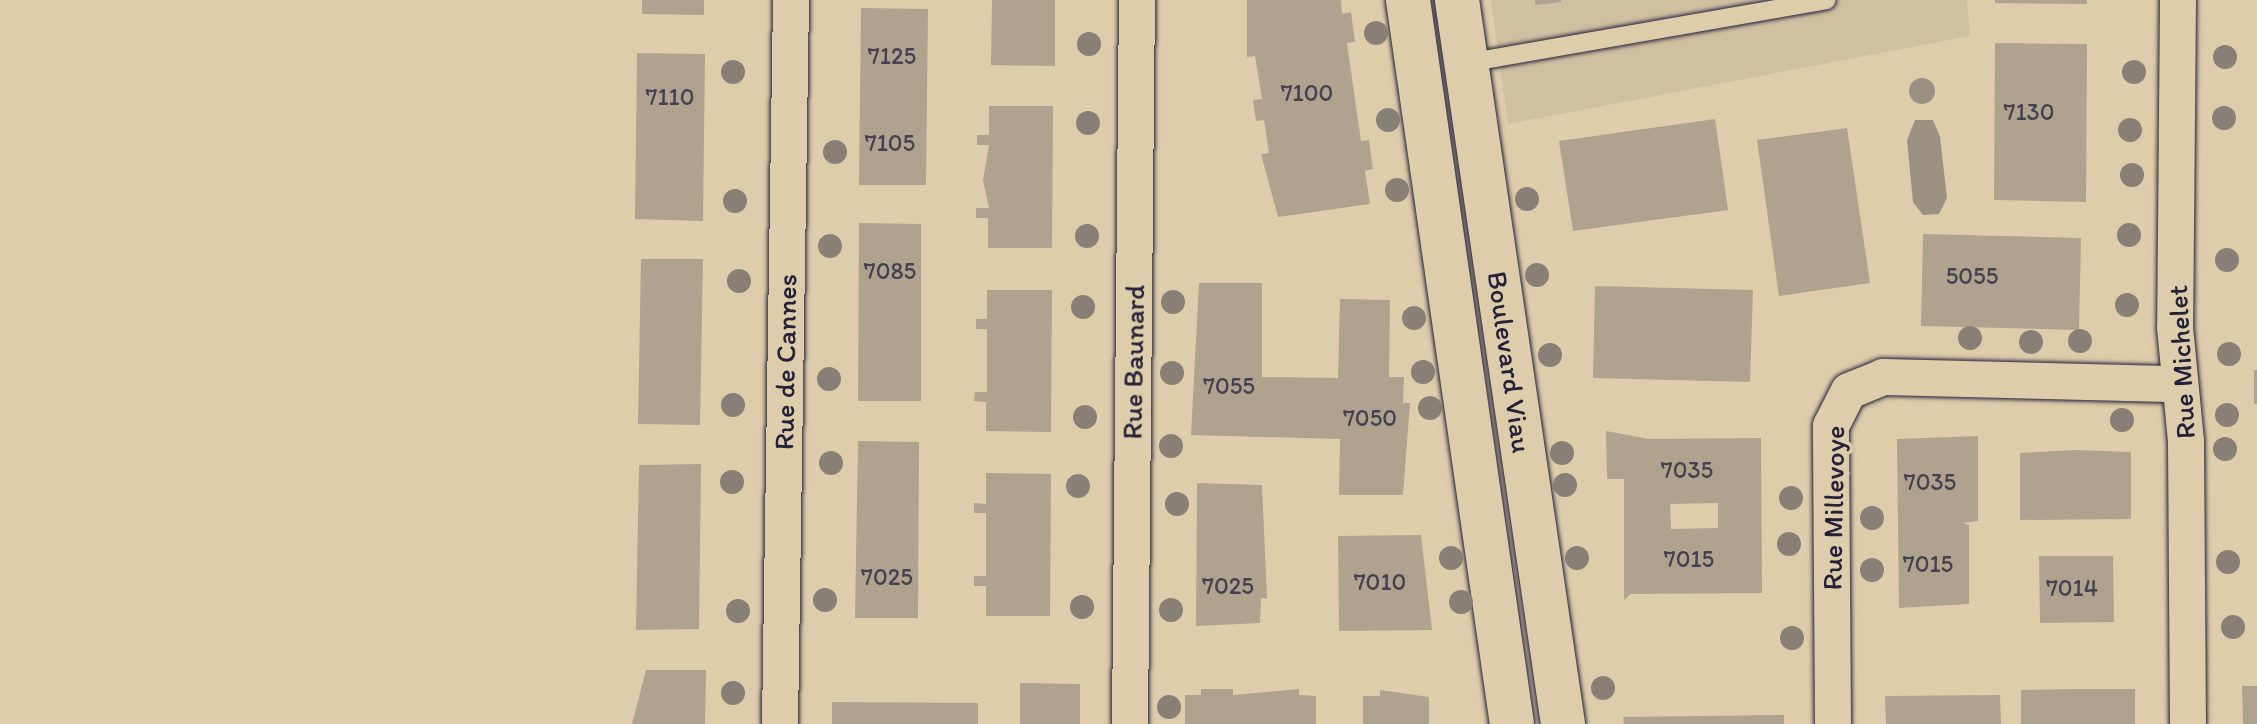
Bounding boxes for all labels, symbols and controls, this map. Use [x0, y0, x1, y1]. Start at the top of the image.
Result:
house number: 7125 [868, 42, 916, 70]
house number: 7100 [1281, 79, 1333, 107]
house number: 7110 [646, 83, 694, 111]
house number: 7130 [2004, 98, 2054, 126]
house number: 7105 [865, 129, 915, 157]
house number: 7085 [864, 257, 916, 285]
house number: 5055 [1946, 262, 1998, 290]
street label: Boulevard Viau [1481, 269, 1539, 455]
street label: Rue de Cannes [767, 274, 803, 450]
street label: Rue Baunard [1115, 284, 1151, 440]
street label: Rue Michelet [2160, 284, 2202, 440]
house number: 7055 [1203, 372, 1255, 400]
house number: 7050 [1343, 404, 1397, 432]
street label: Rue Millevoye [1815, 426, 1851, 590]
house number: 7035 [1661, 456, 1713, 484]
house number: 7035 [1904, 468, 1956, 496]
house number: 7015 [1664, 545, 1714, 573]
house number: 7015 [1903, 550, 1953, 578]
house number: 7025 [861, 563, 913, 591]
house number: 7010 [1354, 568, 1406, 596]
house number: 7025 [1202, 572, 1254, 600]
house number: 7014 [2046, 574, 2098, 602]

